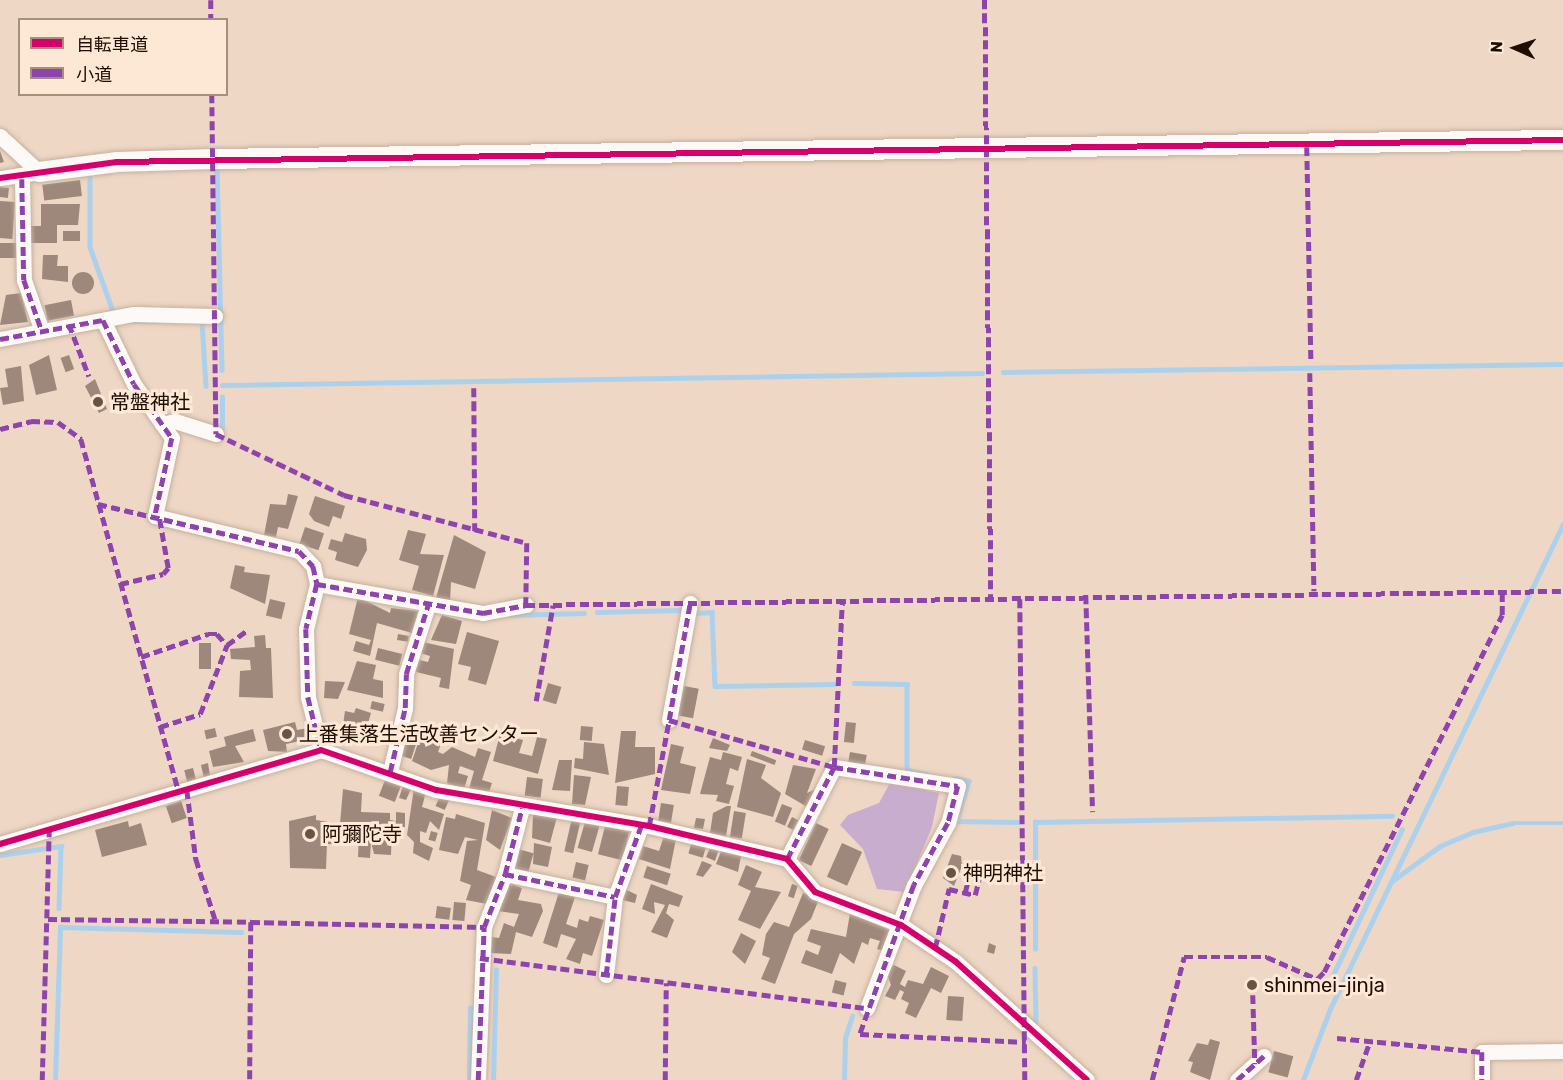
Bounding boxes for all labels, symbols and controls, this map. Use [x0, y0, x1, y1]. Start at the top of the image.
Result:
legend [18, 18, 228, 96]
north arrow [1485, 18, 1545, 78]
text: 自転車道 [76, 34, 148, 56]
text: N [1487, 41, 1506, 53]
text: 小道 [76, 64, 112, 86]
place label: 常盤神社 [110, 390, 190, 414]
marker: 常盤神社 [91, 395, 105, 409]
place label: 上番集落生活改善センター [299, 722, 539, 746]
marker: 上番集落生活改善センター [280, 727, 294, 741]
place label: 阿彌陀寺 [322, 822, 402, 846]
marker: 阿彌陀寺 [303, 827, 317, 841]
place label: 神明神社 [963, 861, 1043, 885]
marker: 神明神社 [944, 866, 958, 880]
place label: shinmei-jinja [1264, 973, 1385, 997]
marker: shinmei-jinja [1245, 978, 1259, 992]

